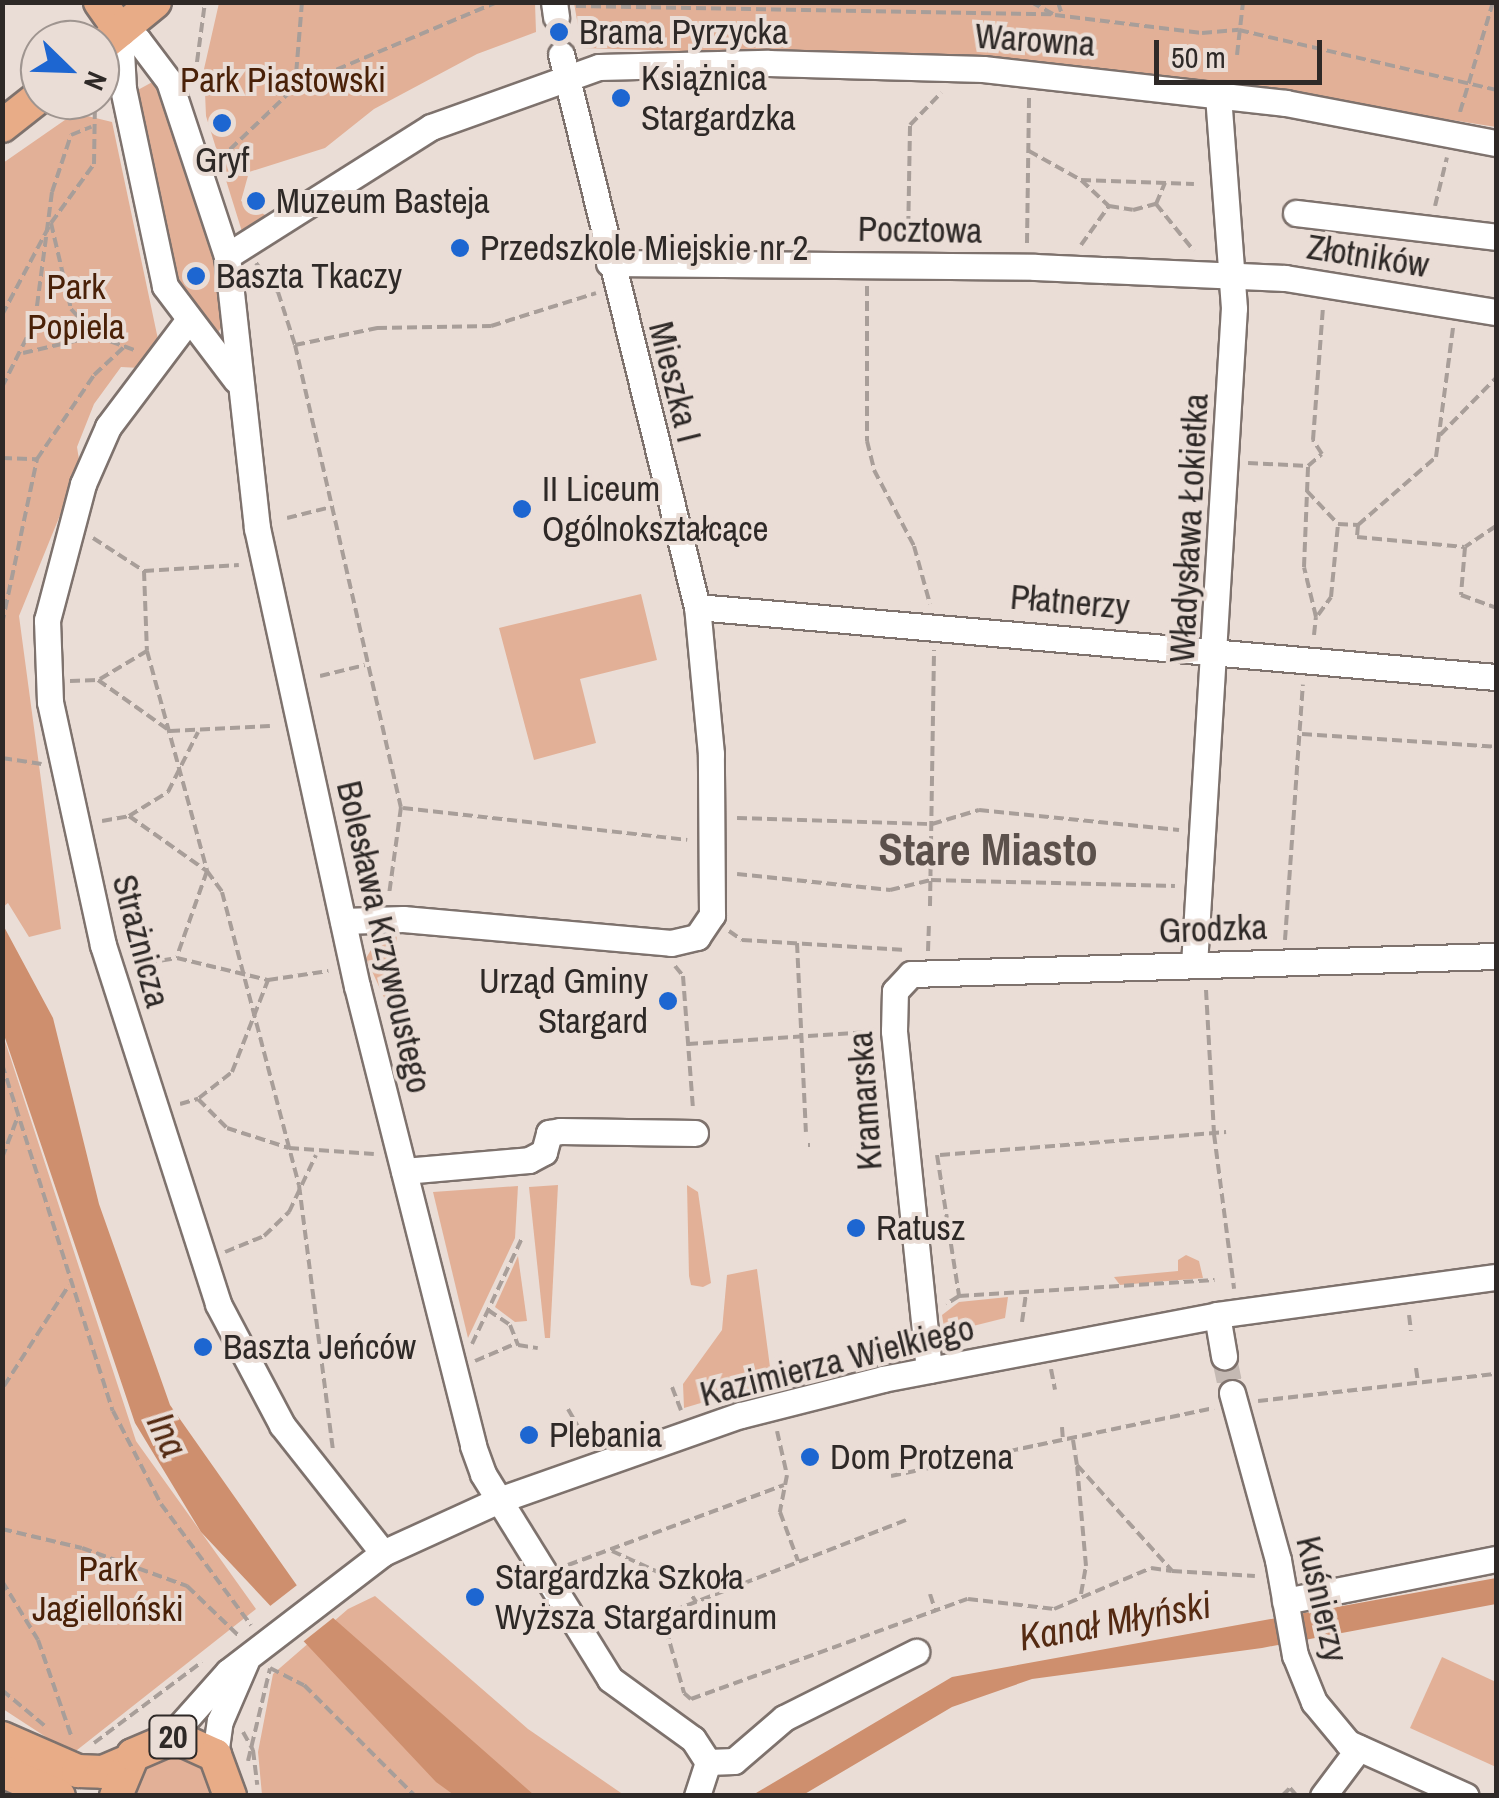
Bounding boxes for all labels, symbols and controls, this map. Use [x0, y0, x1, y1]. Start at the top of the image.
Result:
place label: Brama Pyrzycka [579, 11, 788, 53]
street label: Warowna [974, 15, 1096, 65]
north arrow [20, 20, 120, 120]
scale bar [1159, 20, 1326, 82]
marker: Brama Pyrzycka [548, 21, 570, 43]
text: 50 m [1171, 37, 1226, 77]
place label: Książnica Stargardzka [641, 57, 796, 139]
park label: Park Piastowski [180, 59, 386, 101]
text: N [75, 66, 117, 96]
marker: Książnica Stargardzka [610, 87, 632, 109]
marker: Gryf [211, 112, 233, 134]
place label: Gryf [195, 139, 249, 181]
place label: Muzeum Basteja [276, 180, 490, 222]
marker: Muzeum Basteja [245, 190, 267, 212]
street label: Pocztowa [857, 208, 983, 252]
street label: Złotników [1304, 226, 1432, 286]
place label: Przedszkole Miejskie nr 2 [480, 227, 809, 269]
marker: Przedszkole Miejskie nr 2 [449, 237, 471, 259]
place label: Baszta Tkaczy [216, 255, 403, 297]
marker: Baszta Tkaczy [185, 265, 207, 287]
park label: Park Popiela [27, 266, 125, 348]
street label: Mieszka I [640, 317, 710, 447]
street label: Władysława Łokietka [1161, 392, 1217, 664]
place label: II Liceum Ogólnokształcące [542, 468, 769, 550]
marker: II Liceum Ogólnokształcące [511, 498, 533, 520]
street label: Płatnerzy [1009, 576, 1131, 628]
street label: Bolesława Krzywoustego [328, 777, 440, 1097]
district label: Stare Miasto [878, 822, 1098, 876]
street label: Strażnicza [103, 870, 179, 1012]
street label: Grodzka [1158, 906, 1268, 952]
place label: Urząd Gminy Stargard [479, 960, 648, 1042]
marker: Urząd Gminy Stargard [657, 990, 679, 1012]
street label: Kramarska [839, 1030, 891, 1172]
place label: Ratusz [876, 1207, 965, 1249]
marker: Ratusz [845, 1217, 867, 1239]
street label: Kazimierza Wielkiego [696, 1307, 978, 1415]
place label: Baszta Jeńców [223, 1326, 416, 1368]
marker: Baszta Jeńców [192, 1336, 214, 1358]
water label: Ina [137, 1406, 197, 1464]
place label: Plebania [549, 1414, 662, 1456]
marker: Plebania [518, 1424, 540, 1446]
place label: Dom Protzena [830, 1436, 1013, 1478]
marker: Dom Protzena [799, 1446, 821, 1468]
street label: Kuśnierzy [1287, 1532, 1357, 1666]
park label: Park Jagielloński [32, 1548, 184, 1630]
place label: Stargardzka Szkoła Wyższa Stargardinum [495, 1556, 777, 1638]
water label: Kanał Młyński [1016, 1582, 1214, 1660]
marker: Stargardzka Szkoła Wyższa Stargardinum [464, 1586, 486, 1608]
road number: 20 [148, 1710, 198, 1764]

